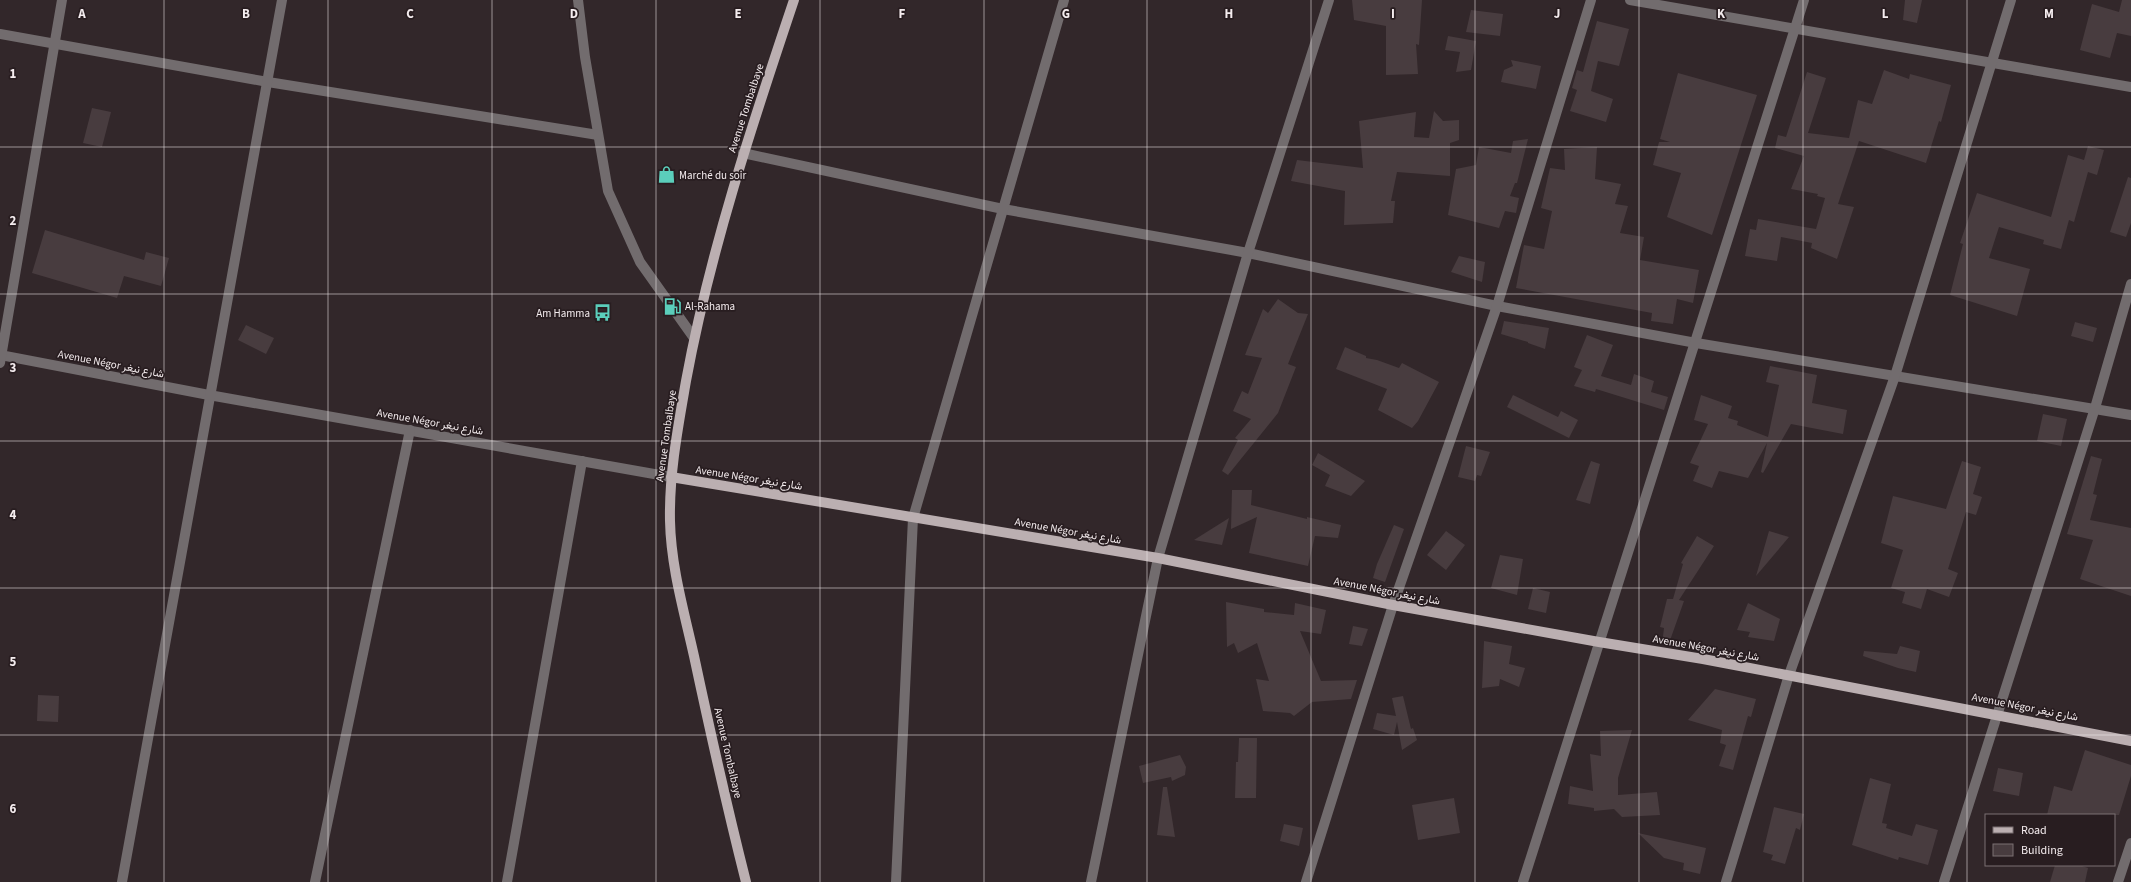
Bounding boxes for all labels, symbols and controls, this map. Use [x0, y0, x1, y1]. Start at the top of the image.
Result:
text: A [77, 5, 86, 23]
text: B [242, 5, 250, 23]
text: C [406, 5, 414, 23]
text: D [570, 5, 578, 23]
text: E [734, 5, 742, 23]
text: F [899, 5, 906, 23]
text: G [1062, 5, 1070, 23]
text: H [1225, 5, 1233, 23]
text: I [1391, 5, 1395, 23]
text: J [1554, 5, 1560, 23]
text: K [1717, 5, 1726, 23]
text: L [1882, 5, 1889, 23]
text: M [2044, 5, 2054, 23]
street label: Avenue Tombalbaye [725, 61, 768, 154]
text: 1 [10, 65, 17, 83]
shop icon: Marché du soir [656, 165, 676, 185]
place label: Marché du soir [679, 168, 746, 183]
text: 2 [10, 212, 17, 230]
fuel station icon: Al-Rahama [662, 296, 682, 316]
place label: Al-Rahama [685, 299, 735, 314]
bus stop icon: Am Hamma [593, 303, 613, 323]
place label: Am Hamma [536, 306, 590, 321]
street label: Avenue Négor شارع نيغر [57, 346, 166, 382]
text: 3 [10, 359, 17, 377]
street label: Avenue Tombalbaye [652, 389, 680, 483]
street label: Avenue Négor شارع نيغر [376, 405, 485, 439]
street label: Avenue Négor شارع نيغر [695, 462, 804, 494]
text: 4 [10, 506, 17, 524]
street label: Avenue Négor شارع نيغر [1014, 514, 1123, 548]
street label: Avenue Négor شارع نيغر [1333, 573, 1442, 609]
street label: Avenue Négor شارع نيغر [1652, 631, 1761, 665]
text: 5 [10, 653, 17, 671]
street label: Avenue Négor شارع نيغر [1971, 689, 2080, 725]
street label: Avenue Tombalbaye [710, 706, 746, 800]
text: 6 [10, 800, 17, 818]
legend [1985, 814, 2115, 866]
text: Road [2021, 822, 2047, 839]
text: Building [2021, 842, 2063, 859]

